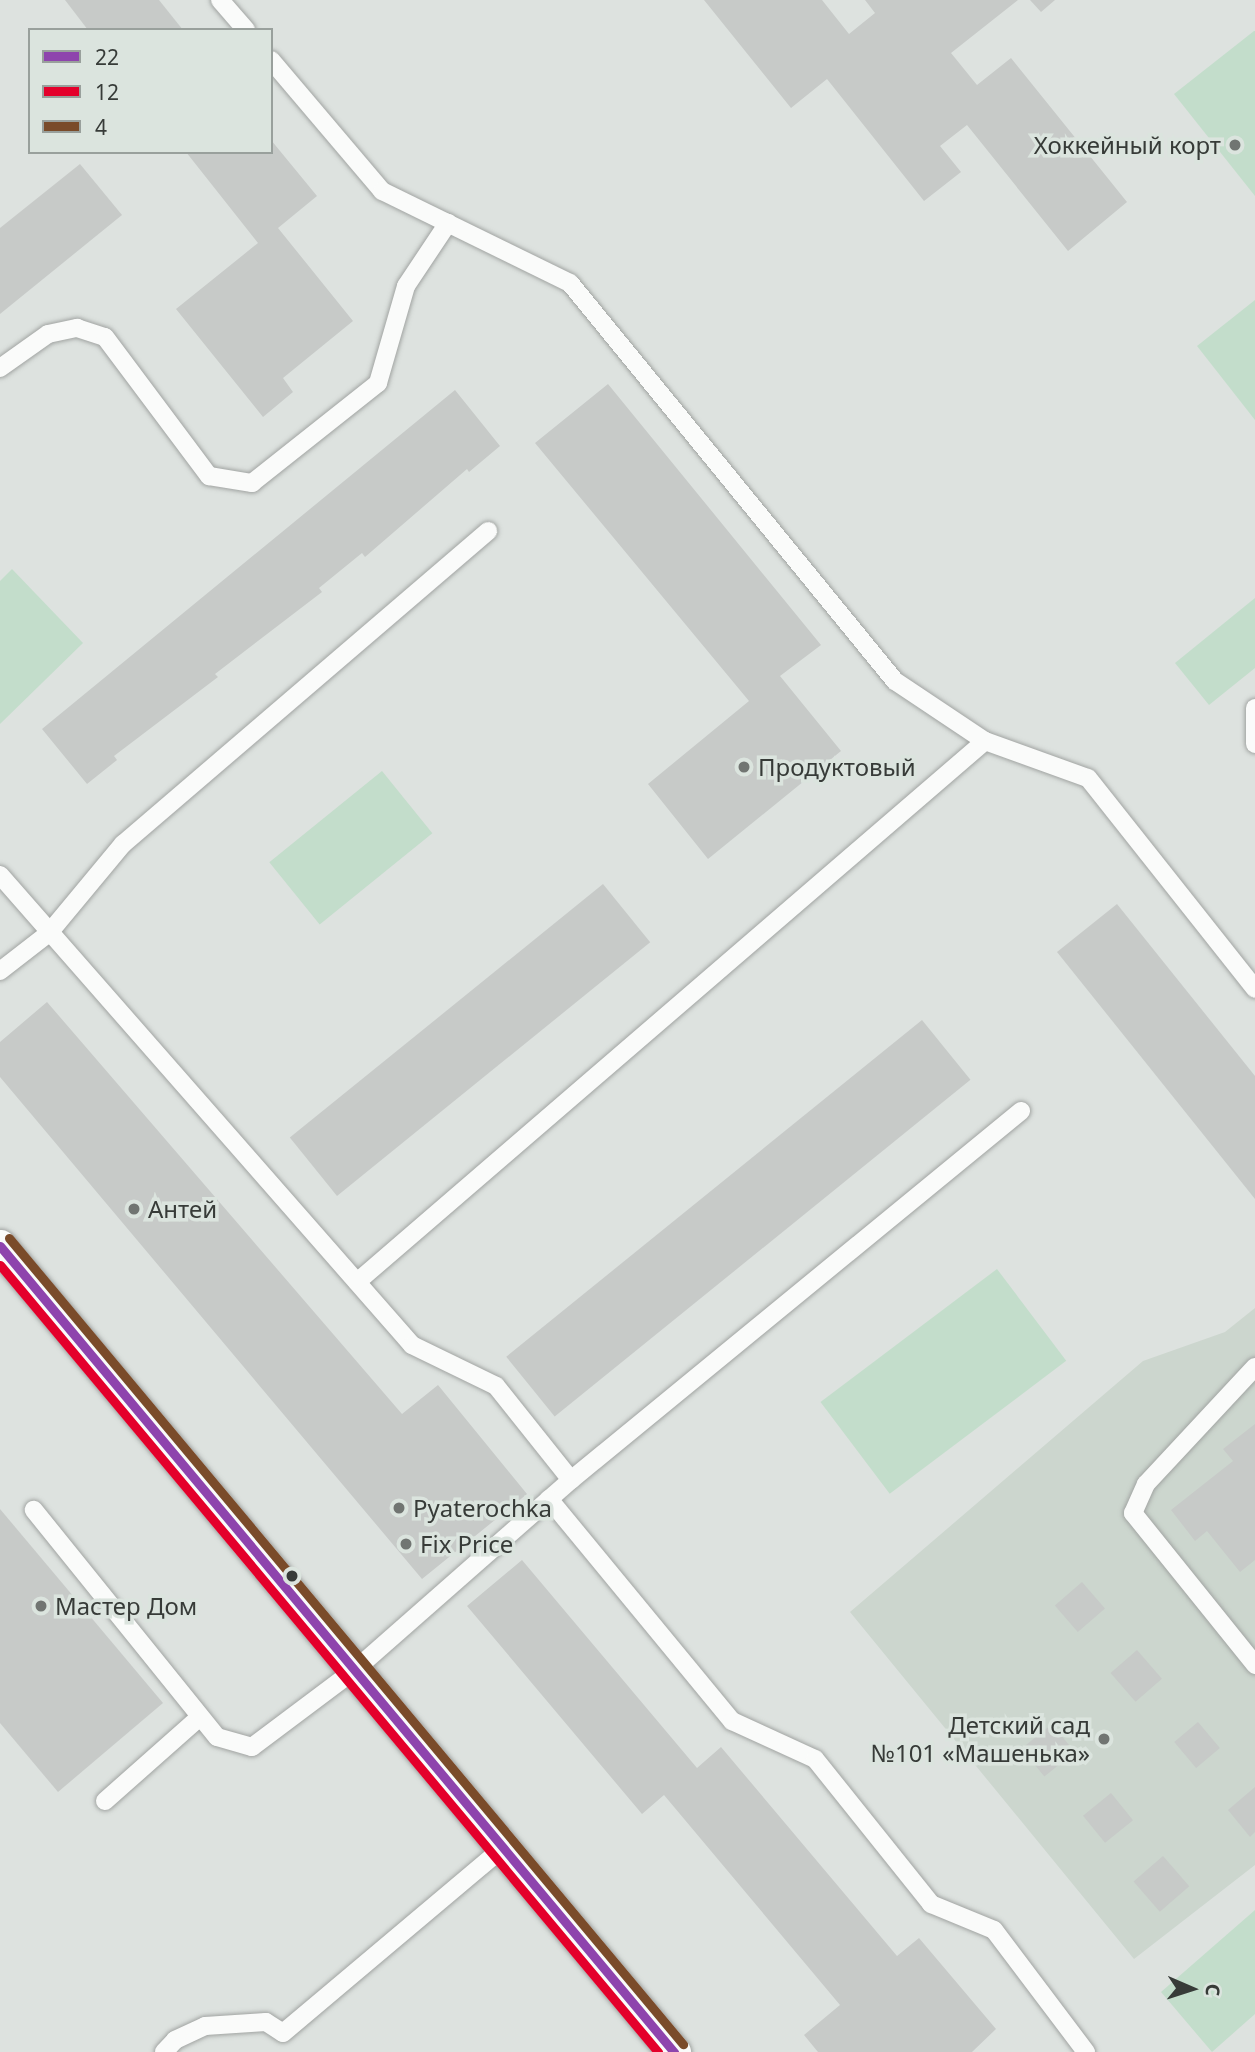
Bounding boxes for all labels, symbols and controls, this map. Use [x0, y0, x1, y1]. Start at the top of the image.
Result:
legend [28, 28, 273, 154]
text: 22 [95, 43, 119, 71]
text: 12 [95, 78, 119, 106]
text: 4 [95, 113, 107, 141]
place label: Хоккейный корт [1034, 131, 1221, 159]
marker: Хоккейный корт [1227, 137, 1243, 153]
place label: Продуктовый [758, 753, 916, 781]
marker: Продуктовый [736, 759, 752, 775]
place label: Антей [148, 1195, 217, 1223]
marker: Антей [126, 1201, 142, 1217]
place label: Pyaterochka [413, 1494, 552, 1522]
marker: Pyaterochka [391, 1500, 407, 1516]
place label: Fix Price [420, 1530, 513, 1558]
marker: Fix Price [398, 1536, 414, 1552]
unlabelled marker [285, 1569, 299, 1583]
place label: Мастер Дом [55, 1592, 197, 1620]
marker: Мастер Дом [33, 1598, 49, 1614]
place label: Детский сад №101 «Машенька» [870, 1711, 1090, 1767]
marker: Детский сад №101 «Машенька» [1096, 1731, 1112, 1747]
north arrow [1157, 1954, 1227, 2024]
text: С [1200, 1983, 1226, 1997]

